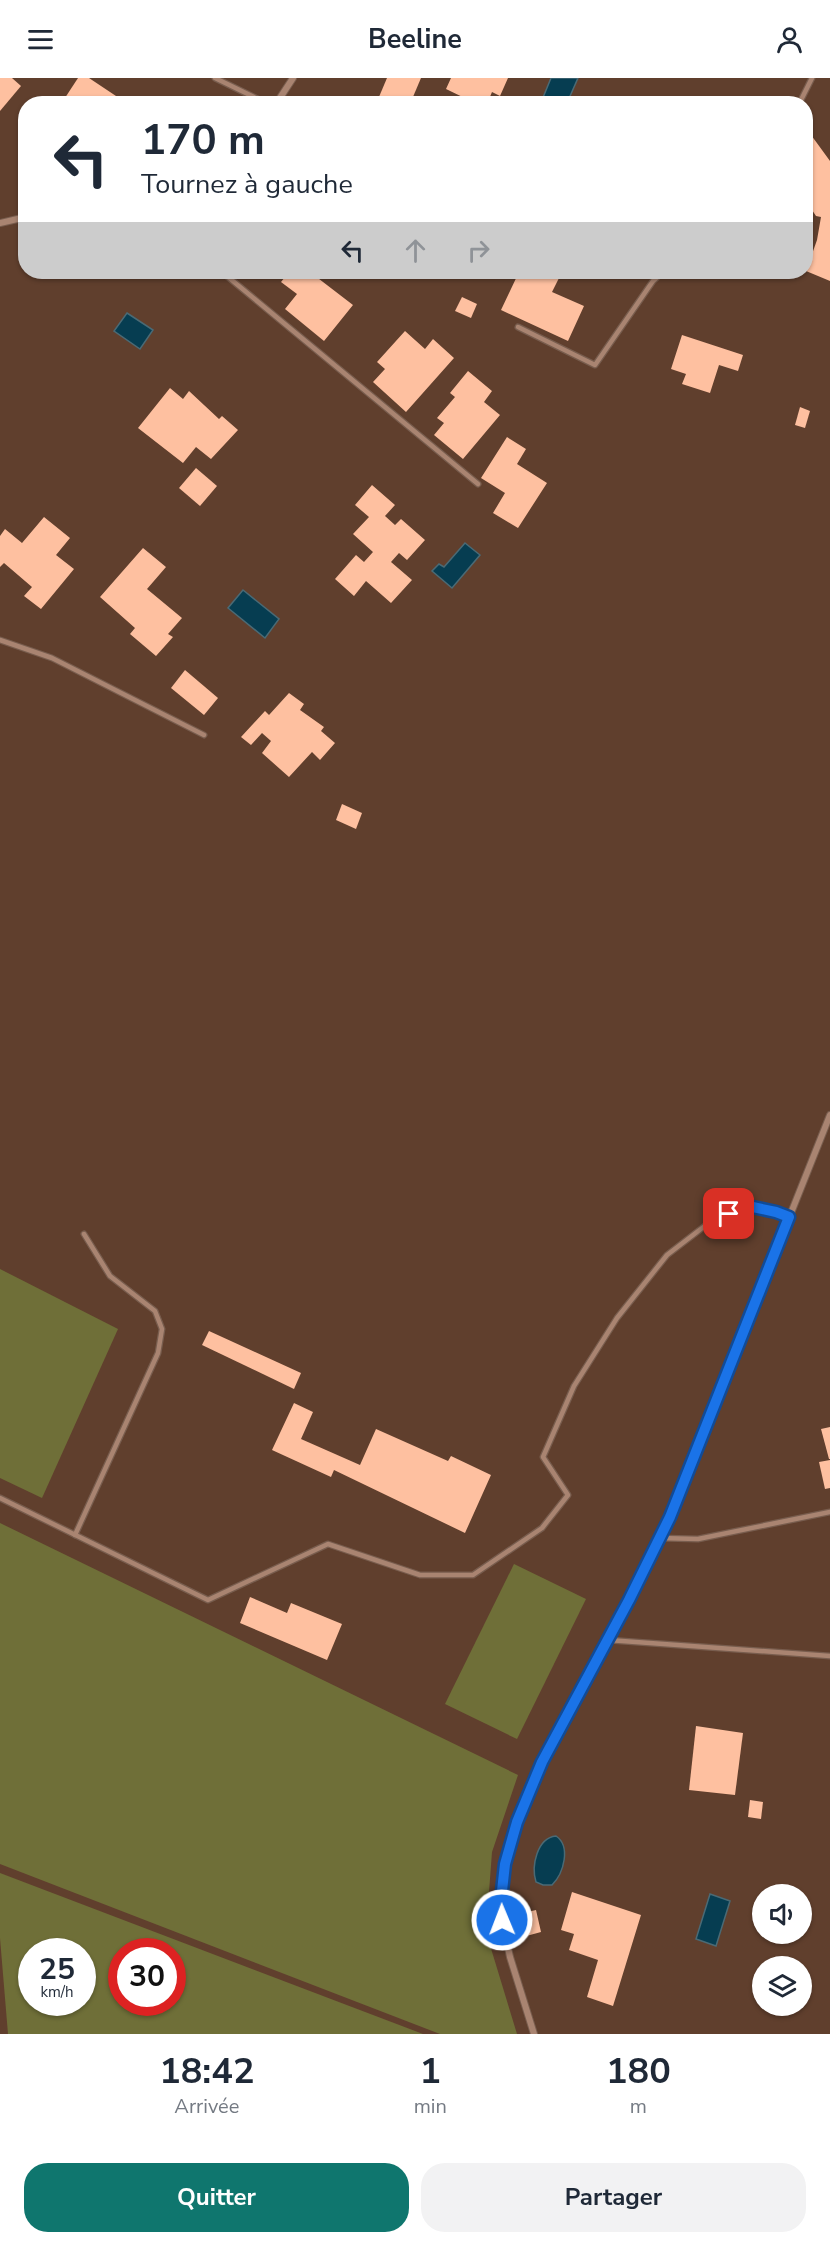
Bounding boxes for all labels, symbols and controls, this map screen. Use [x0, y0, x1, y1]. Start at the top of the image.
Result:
text: Beeline [368, 21, 462, 58]
icon: menu [24, 23, 57, 56]
icon: person [773, 23, 806, 56]
text: 170 m [141, 112, 265, 169]
icon: left [42, 120, 120, 198]
text: Tournez à gauche [141, 166, 353, 203]
icon: left [336, 234, 369, 267]
icon: ahead [399, 234, 432, 267]
icon: right [462, 234, 495, 267]
pin [703, 1188, 754, 1239]
icon: arrive [712, 1197, 745, 1230]
map controls [752, 1884, 812, 2016]
button: sound [752, 1884, 812, 1944]
position arrow [470, 1888, 534, 1952]
speed limit sign: 30 [108, 1938, 186, 2016]
text: 25 [39, 1949, 75, 1990]
button: layers [752, 1956, 812, 2016]
text: km/h [40, 1982, 74, 2002]
text: 18:42 [159, 2047, 255, 2096]
text: 1 [419, 2047, 441, 2096]
text: 180 [606, 2047, 671, 2096]
text: Arrivée [174, 2093, 239, 2120]
text: min [414, 2093, 447, 2120]
text: m [630, 2093, 647, 2120]
button: Quitter [24, 2163, 409, 2232]
button: Partager [421, 2163, 806, 2232]

